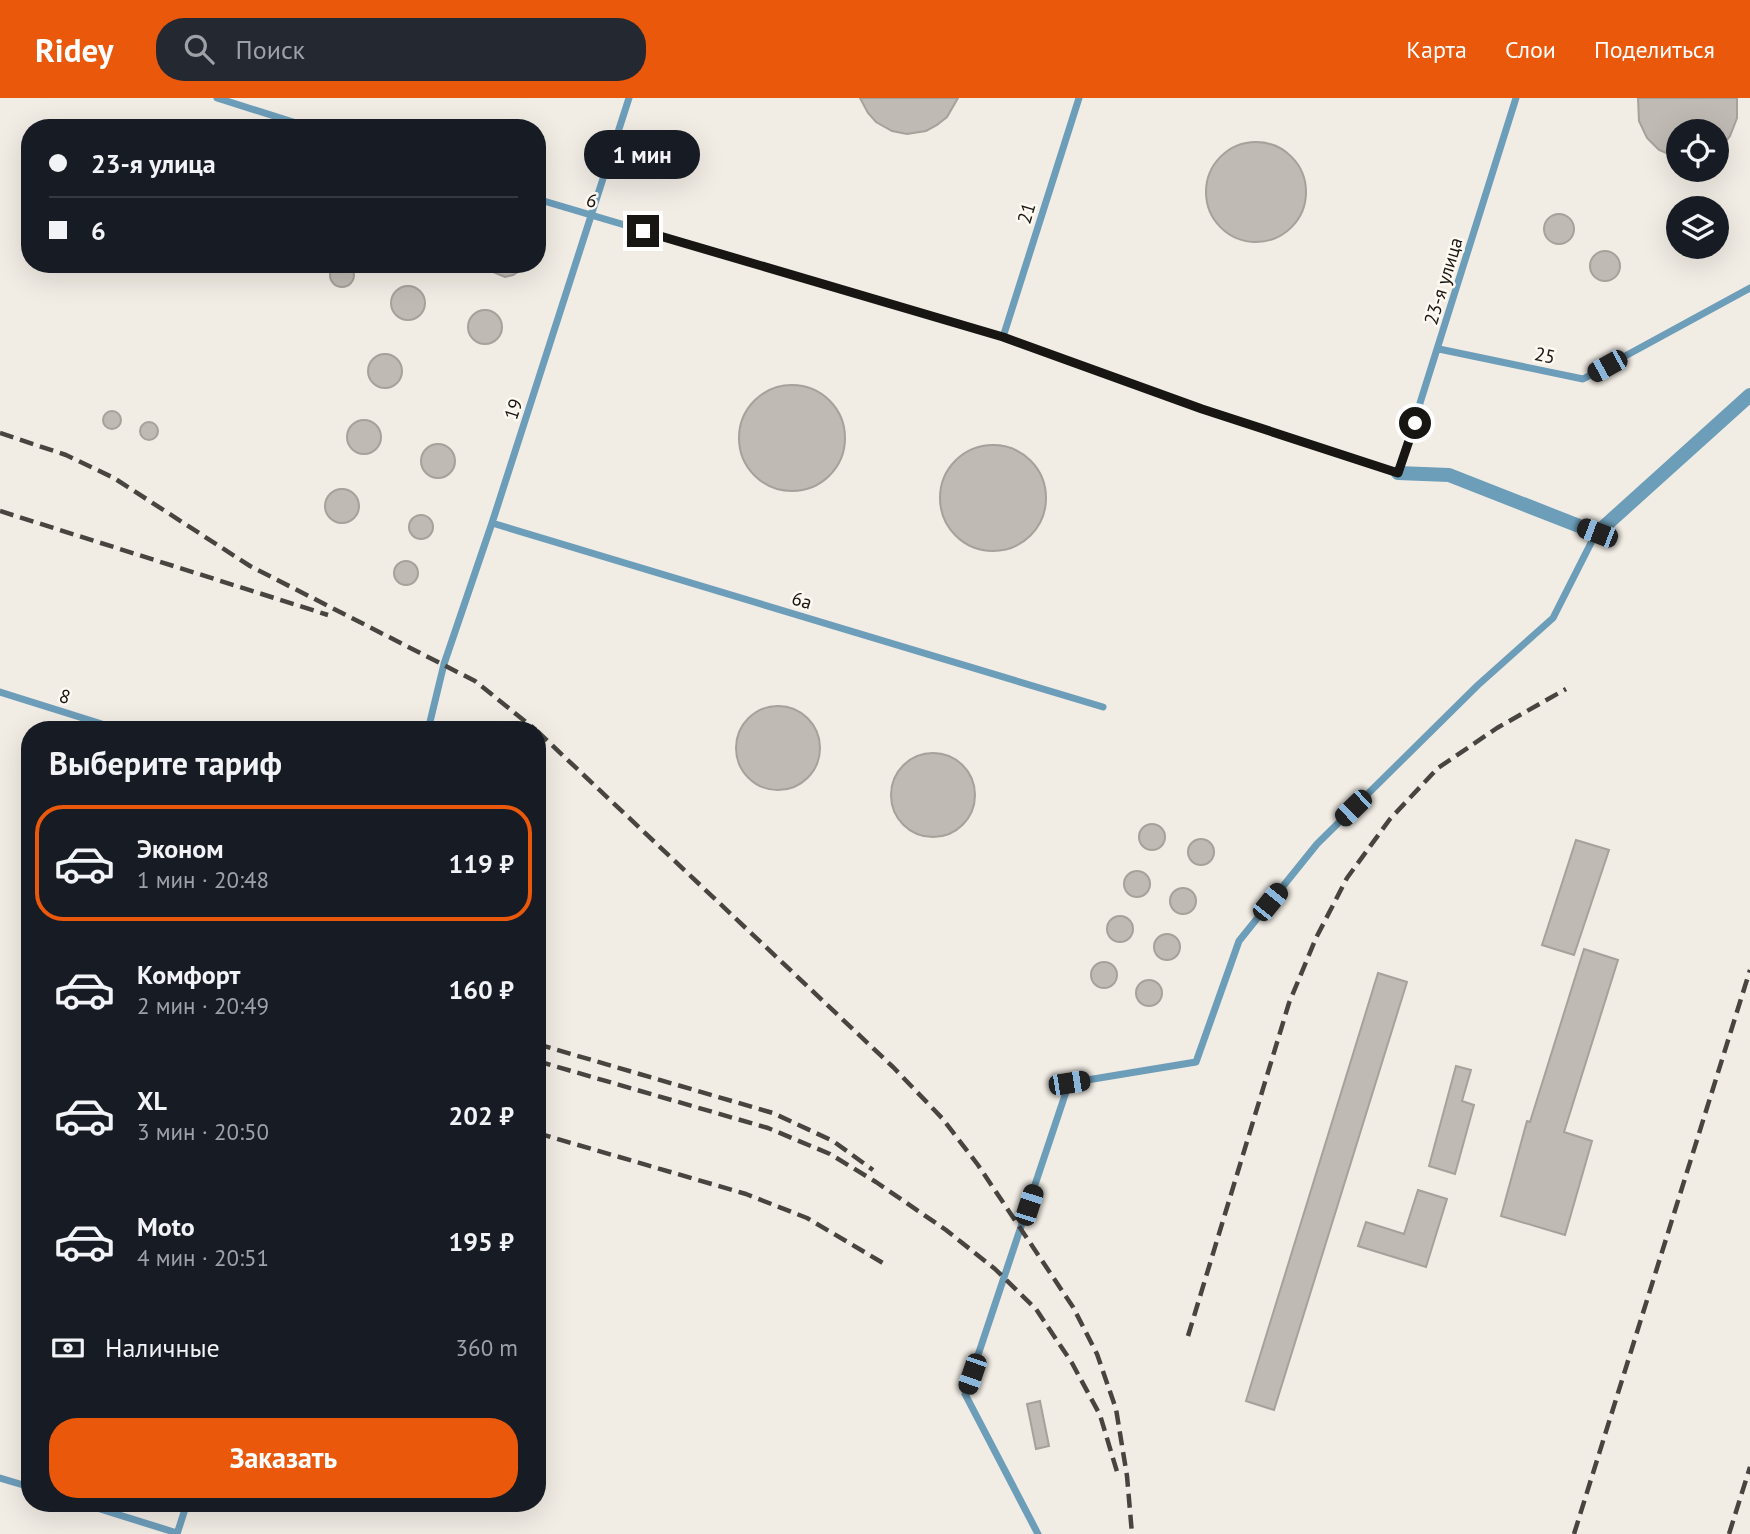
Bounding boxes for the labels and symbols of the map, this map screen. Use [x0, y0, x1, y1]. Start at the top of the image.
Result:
callout: 1 мин [585, 130, 701, 178]
street label: 6 [584, 187, 600, 213]
street label: 21 [1011, 200, 1041, 226]
route end [627, 215, 659, 247]
street label: 23-я улица [1418, 234, 1468, 328]
street label: 25 [1532, 341, 1558, 369]
car [1584, 347, 1631, 385]
street label: 19 [498, 395, 528, 423]
route start [1399, 407, 1431, 439]
car [1574, 516, 1621, 550]
street label: 6a [789, 586, 815, 614]
street label: 8 [57, 683, 73, 709]
car [1331, 786, 1376, 830]
car [1249, 879, 1292, 925]
car [1047, 1069, 1092, 1097]
car [1013, 1182, 1046, 1228]
car [956, 1351, 989, 1397]

